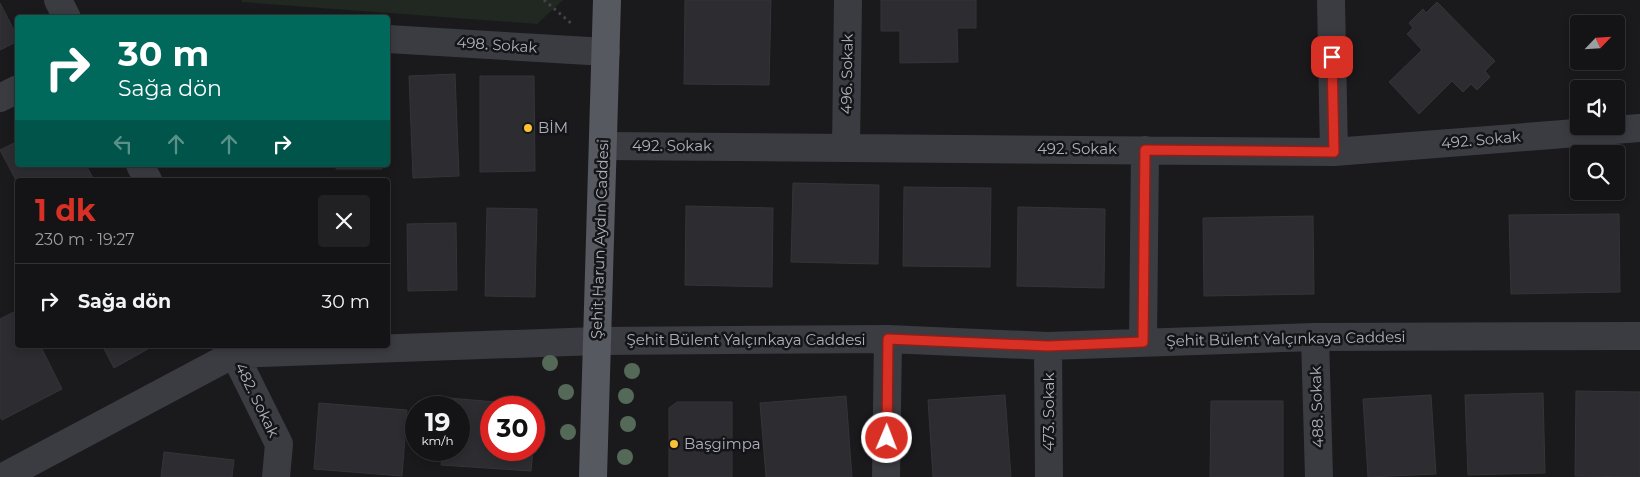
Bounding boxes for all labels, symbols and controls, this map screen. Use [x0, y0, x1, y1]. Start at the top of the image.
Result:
north arrow [1570, 15, 1625, 70]
map controls [1570, 15, 1625, 200]
text: 30 m [118, 32, 209, 75]
street label: 498. Sokak [456, 32, 538, 57]
street label: 496. Sokak [836, 34, 857, 114]
icon: right [35, 35, 100, 100]
pin [1311, 36, 1353, 78]
icon: arrive [1318, 43, 1346, 71]
text: Sağa dön [118, 75, 222, 102]
button: sound [1570, 80, 1625, 135]
place label: BİM [538, 118, 568, 137]
marker: BİM [522, 122, 534, 134]
street label: 492. Sokak [1440, 127, 1522, 152]
icon: left [109, 130, 137, 158]
icon: ahead [162, 130, 190, 158]
icon: ahead [215, 130, 243, 158]
icon: right [268, 130, 296, 158]
street label: 492. Sokak [632, 136, 712, 155]
street label: Şehit Harun Aydın Caddesi [587, 139, 612, 339]
street label: 492. Sokak [1037, 139, 1117, 158]
button: search [1570, 145, 1625, 200]
text: 1 dk [35, 192, 96, 229]
button: close [318, 195, 370, 247]
text: 230 m · 19:27 [35, 230, 135, 249]
icon: right [35, 287, 63, 315]
text: Sağa dön [78, 290, 171, 313]
text: 30 m [322, 290, 370, 313]
street label: Şehit Bülent Yalçınkaya Caddesi [1166, 327, 1406, 350]
street label: Şehit Bülent Yalçınkaya Caddesi [626, 330, 866, 349]
street label: 482. Sokak [231, 359, 284, 440]
street label: 488. Sokak [1306, 366, 1327, 448]
street label: 473. Sokak [1039, 373, 1058, 451]
speed limit sign: 30 [480, 396, 545, 461]
text: 19 [425, 407, 450, 437]
position arrow [860, 411, 912, 463]
text: km/h [421, 433, 454, 448]
place label: Başgimpa [684, 434, 761, 453]
marker: Başgimpa [668, 438, 680, 450]

